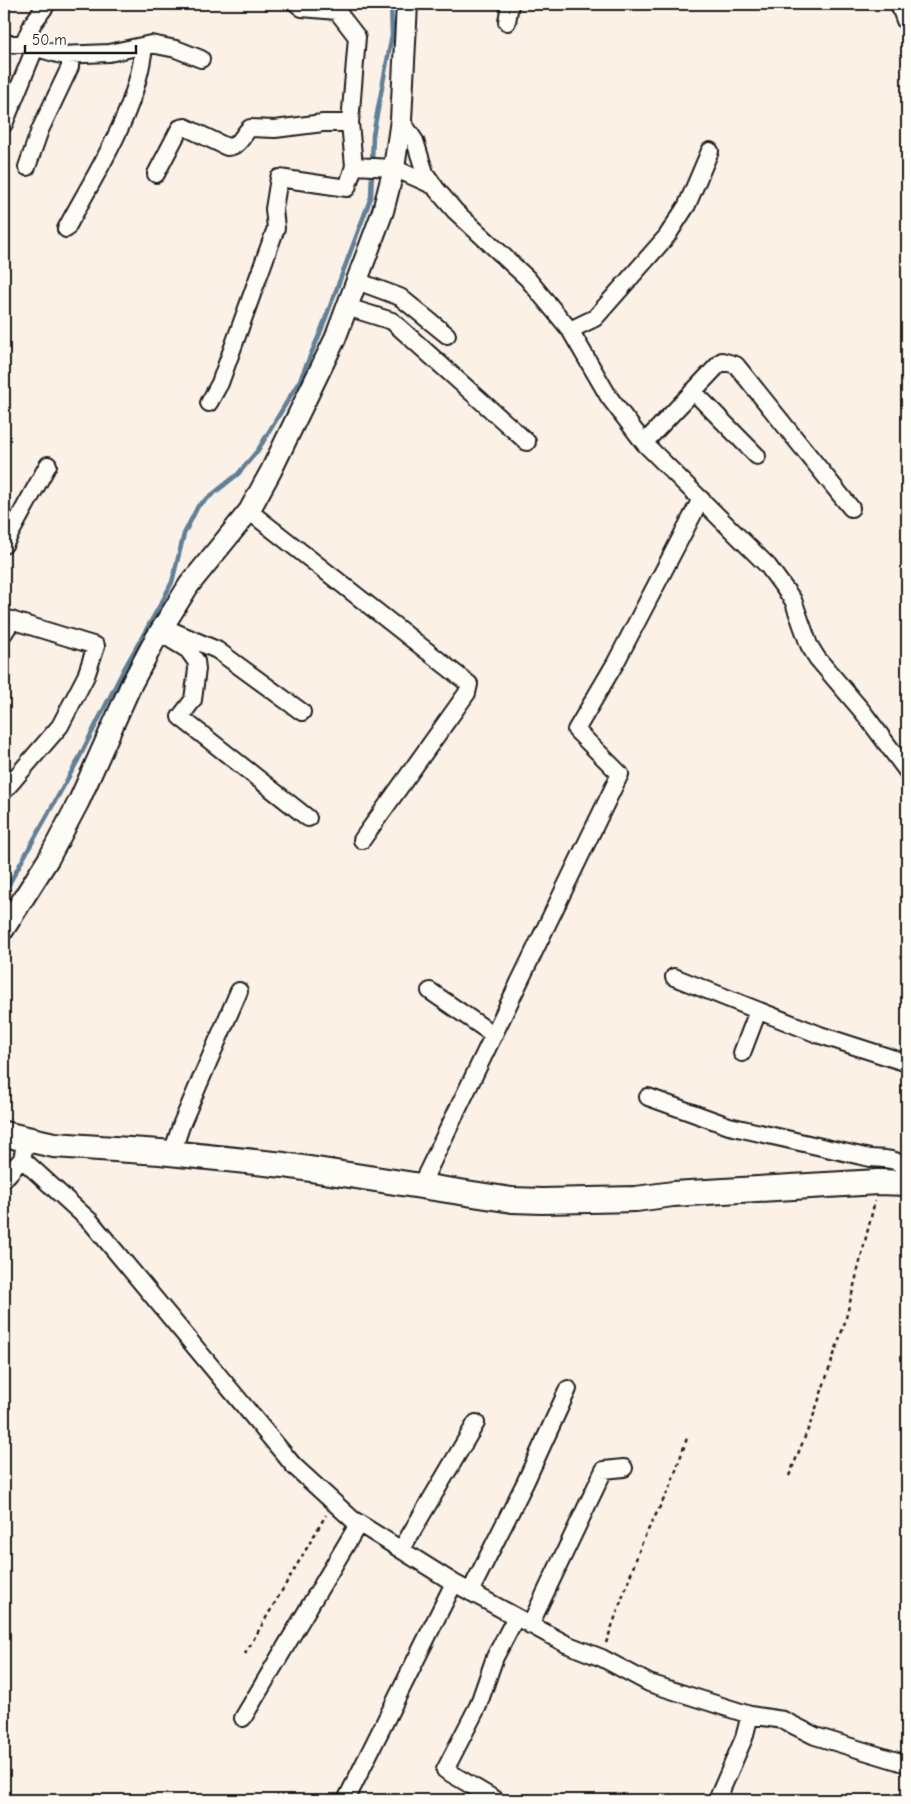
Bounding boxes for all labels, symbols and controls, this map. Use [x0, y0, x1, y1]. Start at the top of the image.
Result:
scale bar [25, 22, 136, 54]
text: 50 m [32, 31, 67, 49]

